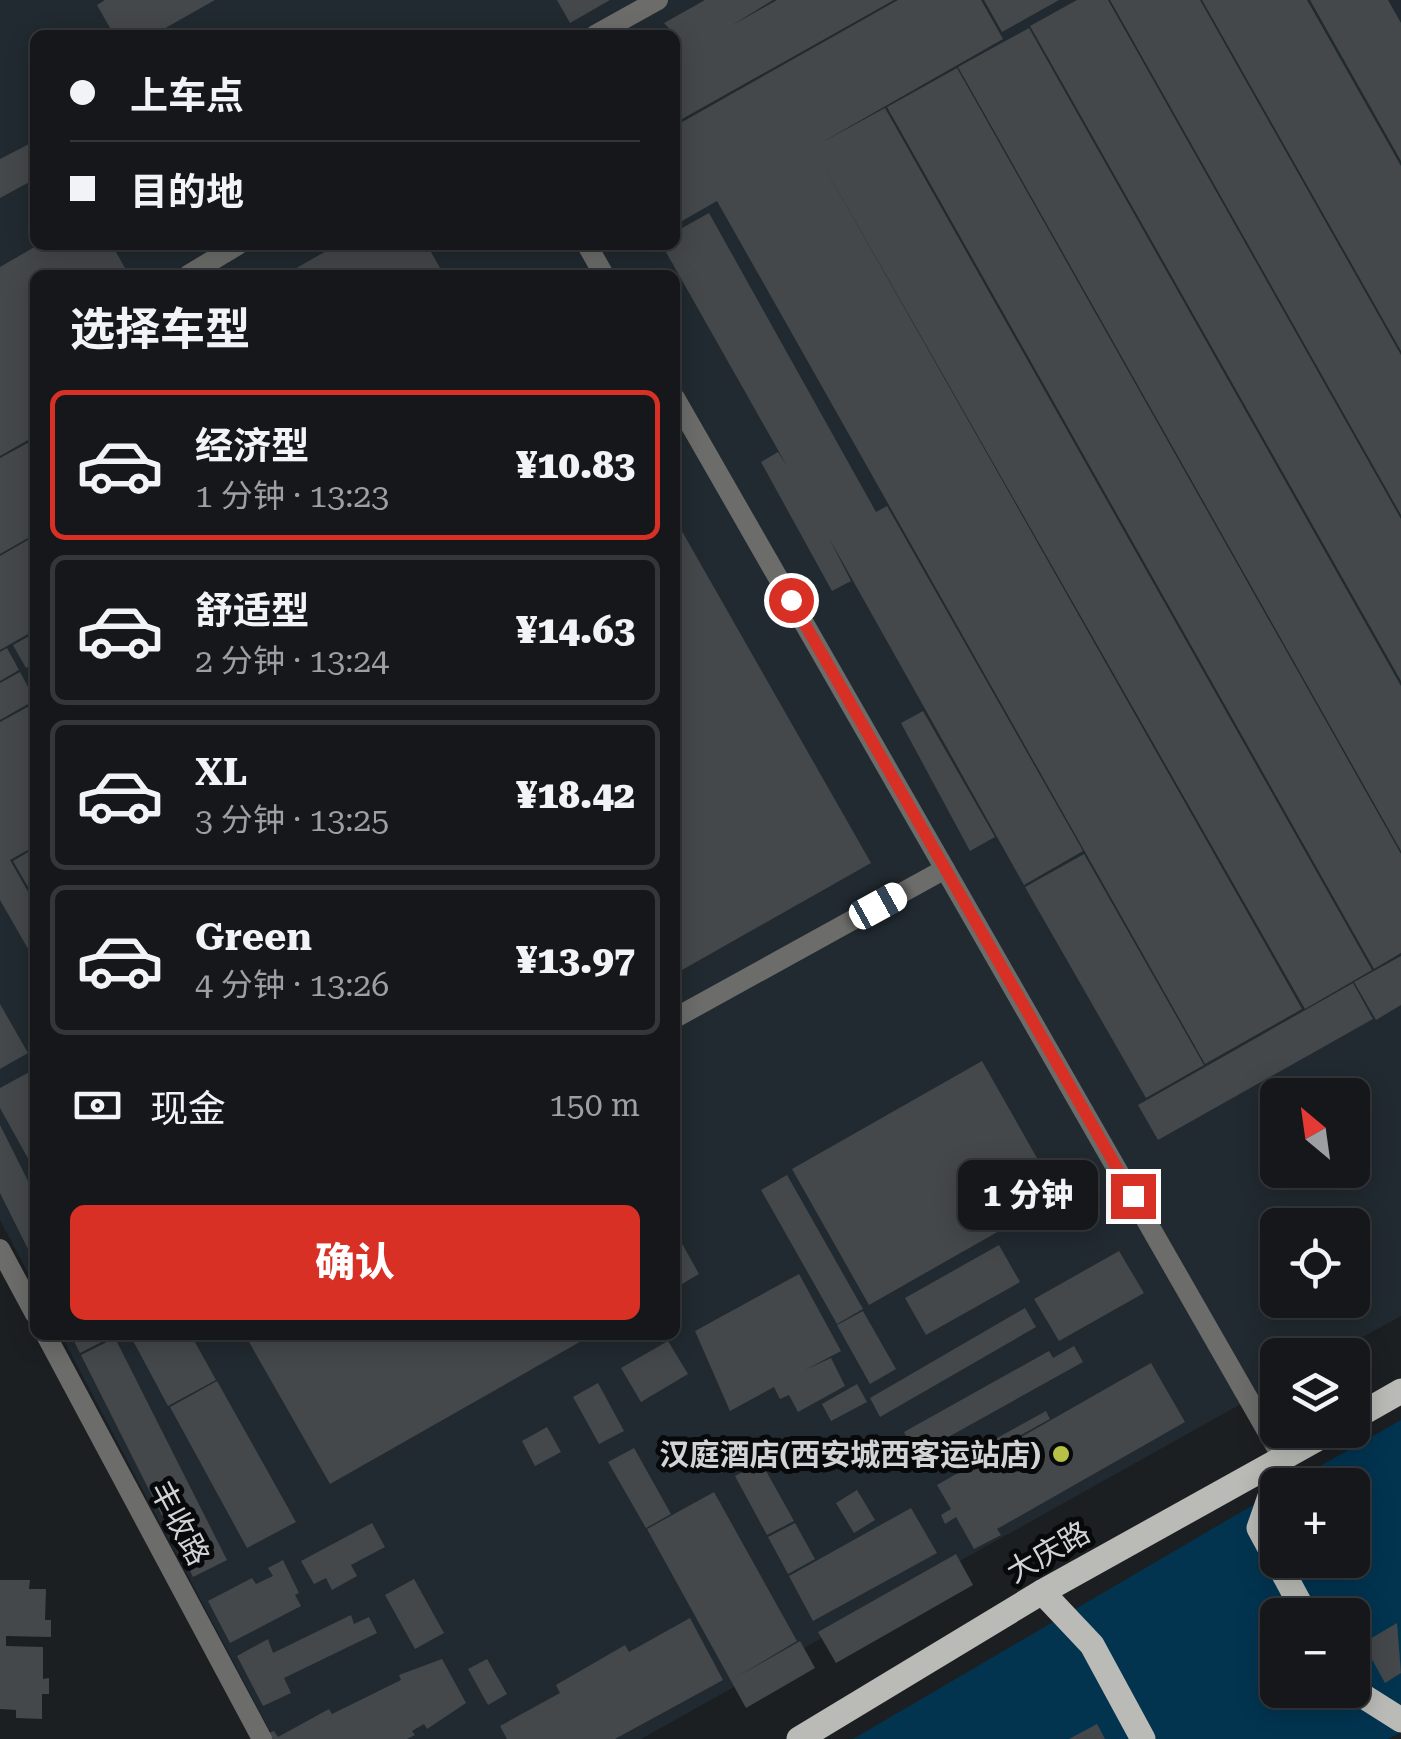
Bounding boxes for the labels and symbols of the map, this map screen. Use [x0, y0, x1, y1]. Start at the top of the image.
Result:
route start [769, 578, 814, 623]
car [844, 878, 912, 934]
north arrow [1260, 1078, 1370, 1188]
callout: 1 分钟 [958, 1161, 1098, 1231]
route end [1111, 1174, 1156, 1219]
place label: 汉庭酒店(西安城西客运站店) [659, 1437, 1041, 1472]
marker: 汉庭酒店(西安城西客运站店) [1050, 1443, 1072, 1465]
street label: 丰收路 [143, 1475, 217, 1571]
street label: 大庆路 [1000, 1514, 1096, 1590]

